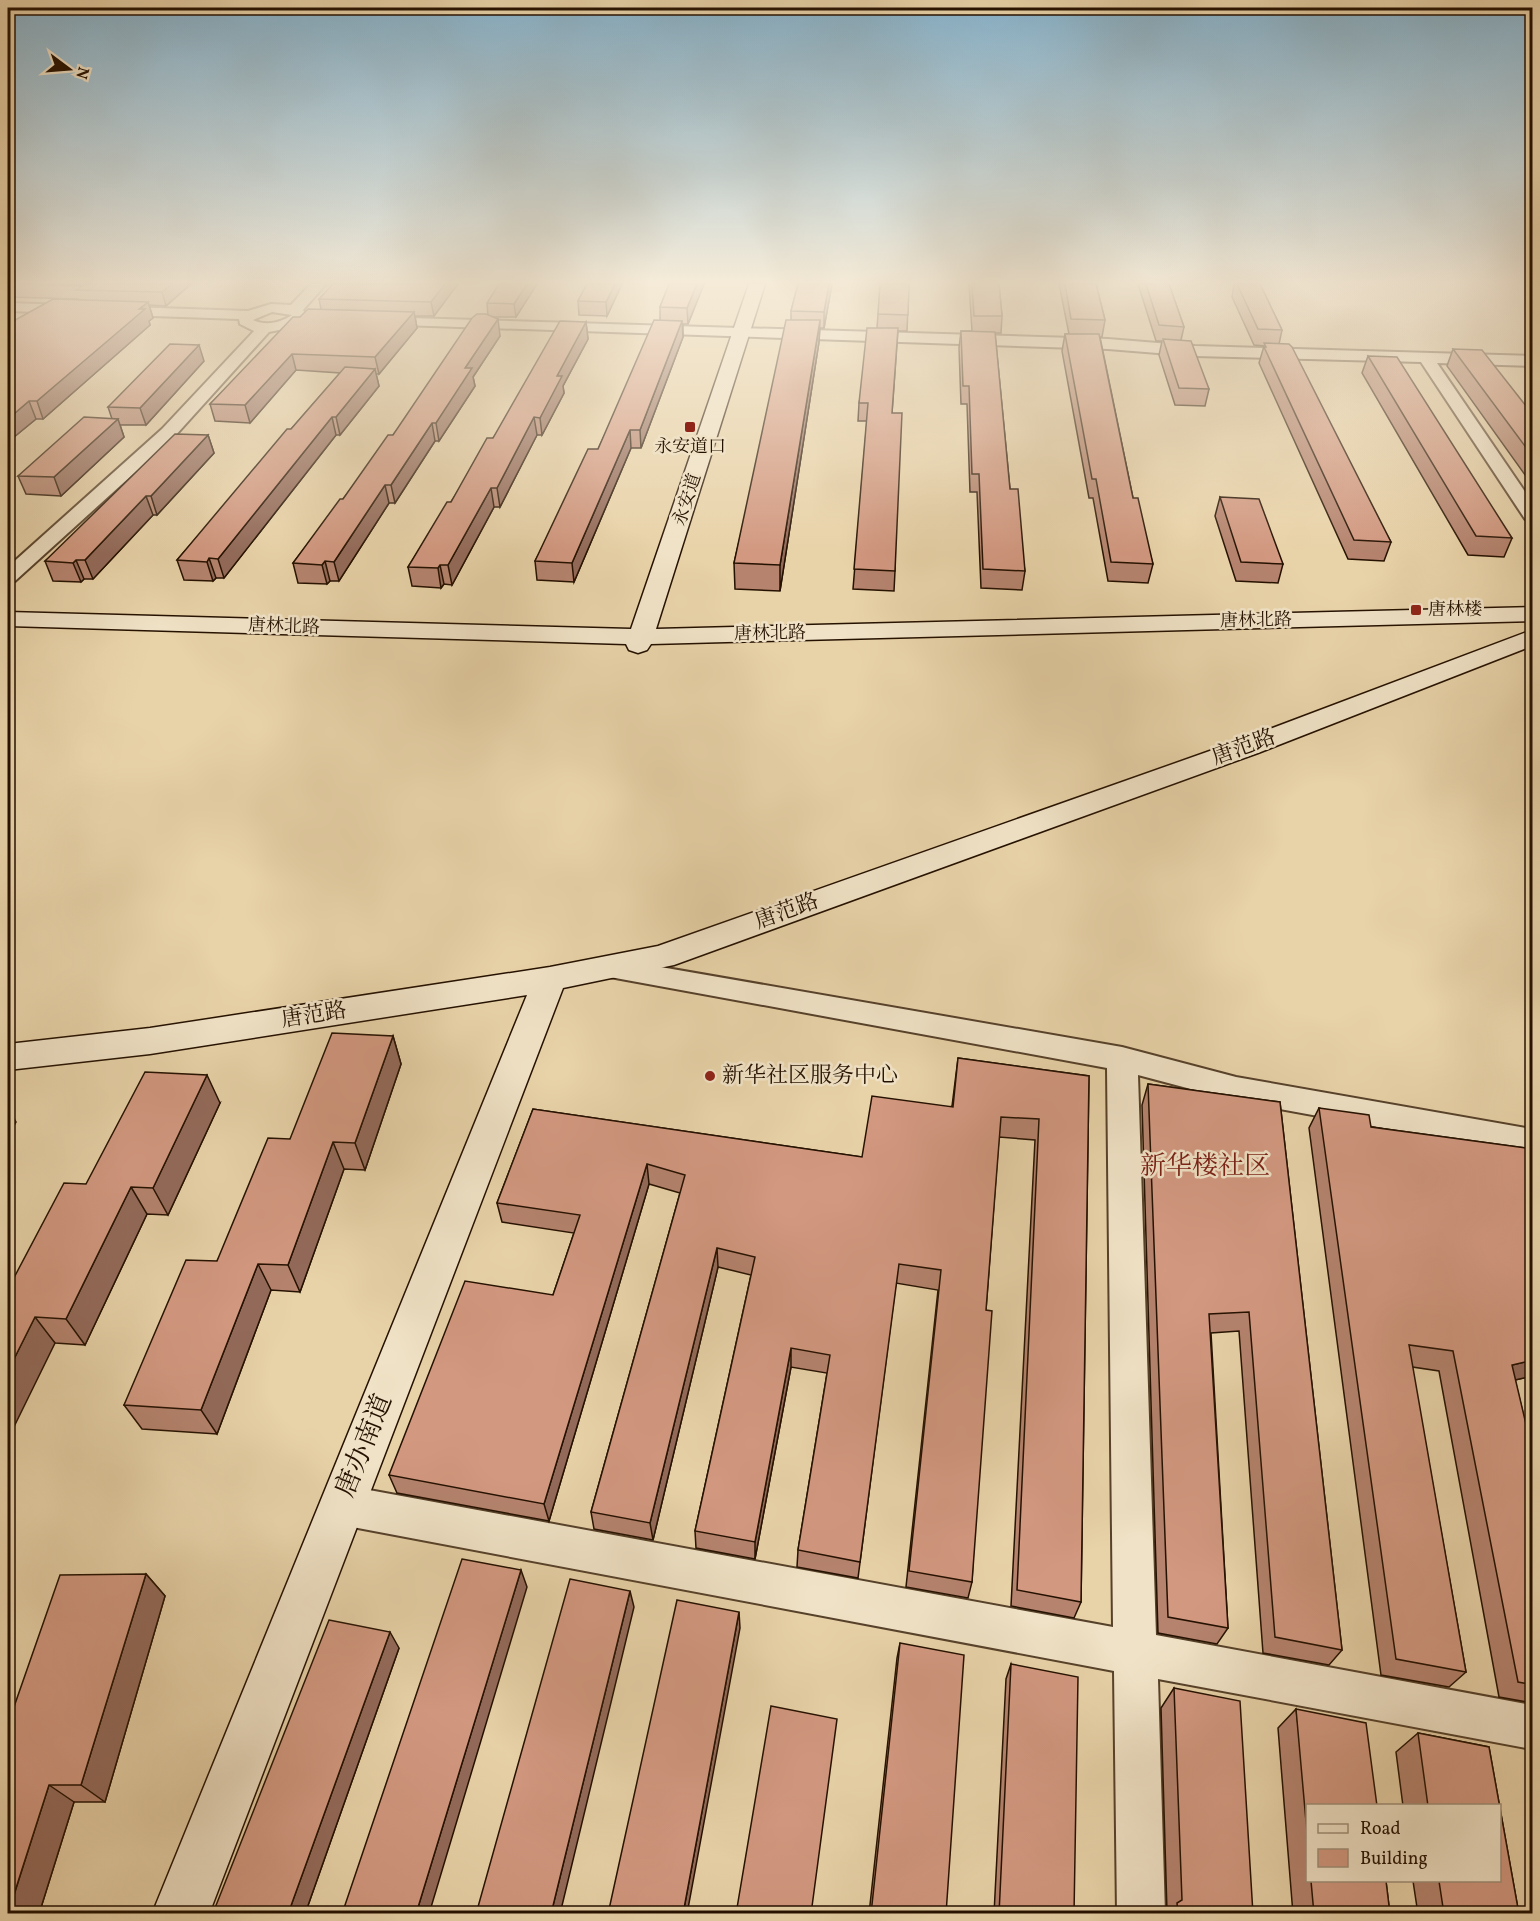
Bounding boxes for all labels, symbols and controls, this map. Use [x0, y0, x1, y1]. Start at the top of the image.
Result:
north arrow [39, 39, 99, 99]
text: N [69, 64, 94, 82]
marker: 永安道口 [683, 420, 697, 434]
place label: 永安道口 [654, 435, 726, 460]
street label: 永安道 [668, 470, 708, 530]
place label: 唐林楼 [1428, 598, 1482, 623]
marker: 唐林楼 [1409, 603, 1423, 617]
street label: 唐林北路 [1220, 608, 1292, 634]
street label: 唐林北路 [248, 613, 320, 641]
street label: 唐林北路 [734, 621, 806, 647]
street label: 唐范路 [1208, 722, 1280, 774]
street label: 唐范路 [751, 886, 823, 938]
street label: 唐范路 [279, 996, 349, 1036]
place label: 新华社区服务中心 [722, 1061, 898, 1092]
marker: 新华社区服务中心 [703, 1069, 717, 1083]
district label: 新华楼社区 [1140, 1149, 1270, 1185]
street label: 唐办南道 [327, 1389, 403, 1503]
legend [1306, 1804, 1501, 1882]
text: Road [1360, 1817, 1401, 1842]
text: Building [1360, 1847, 1428, 1872]

